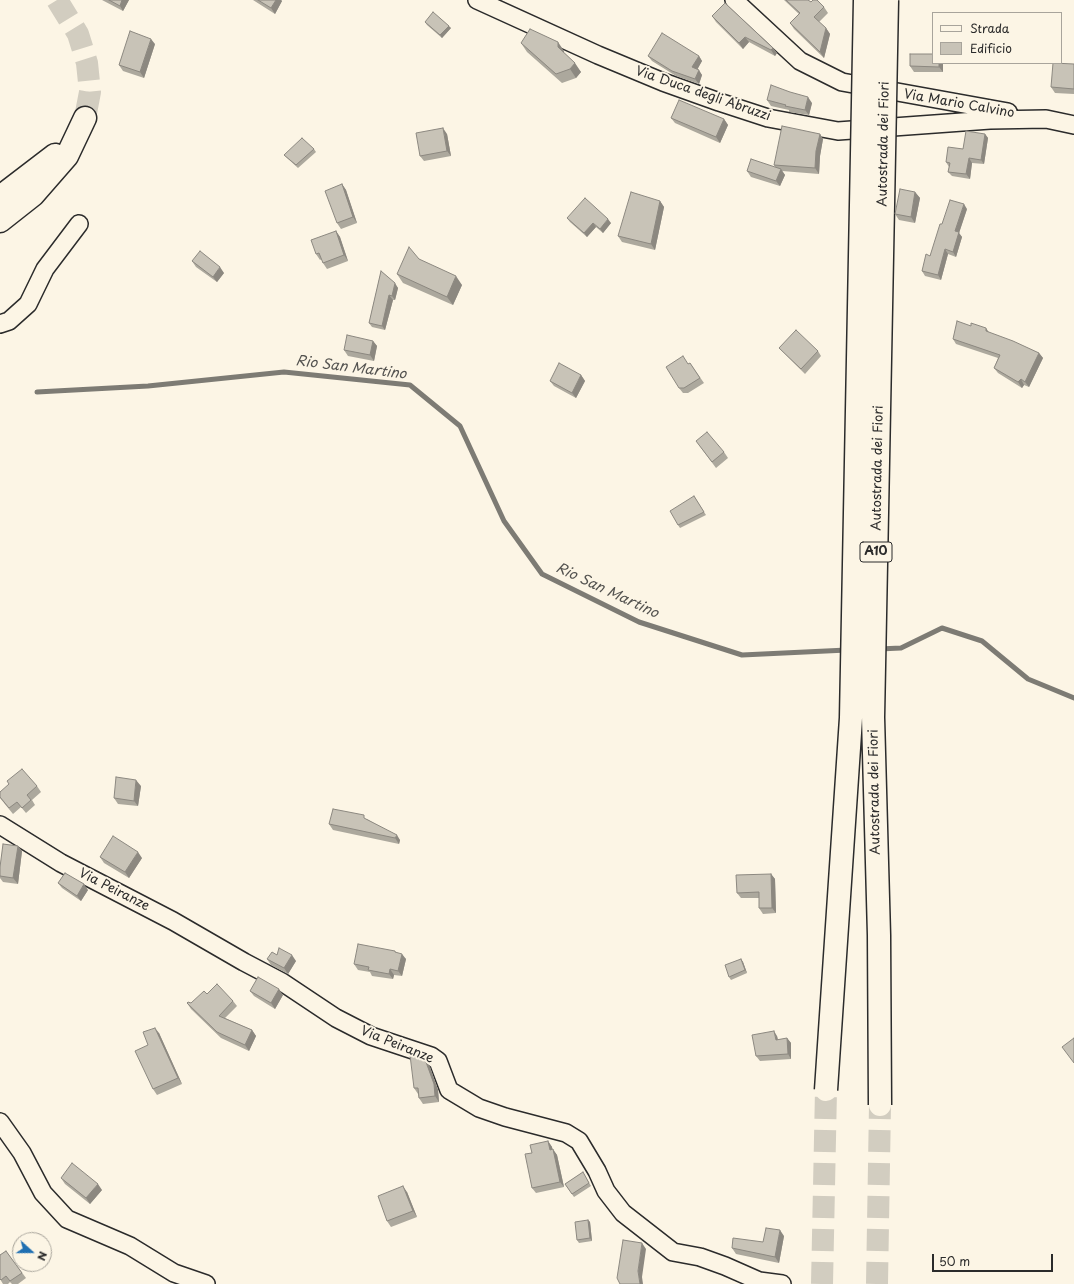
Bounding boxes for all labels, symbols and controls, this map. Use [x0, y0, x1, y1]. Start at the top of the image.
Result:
legend [932, 12, 1062, 64]
text: Strada [970, 19, 1009, 37]
text: Edificio [970, 39, 1012, 57]
street label: Via Duca degli Abruzzi [633, 64, 773, 124]
street label: Autostrada dei Fiori [875, 81, 893, 207]
street label: Via Mario Calvino [902, 87, 1016, 121]
water label: Rio San Martino [295, 353, 407, 383]
street label: Autostrada dei Fiori [869, 405, 887, 531]
road number: A10 [860, 542, 892, 562]
water label: Rio San Martino [553, 560, 661, 622]
street label: Autostrada dei Fiori [866, 729, 884, 855]
street label: Via Peiranze [76, 866, 152, 914]
street label: Via Peiranze [358, 1023, 436, 1067]
north arrow [12, 1232, 52, 1272]
scale bar [934, 1246, 1055, 1272]
text: N [33, 1249, 52, 1263]
text: 50 m [939, 1252, 970, 1270]

